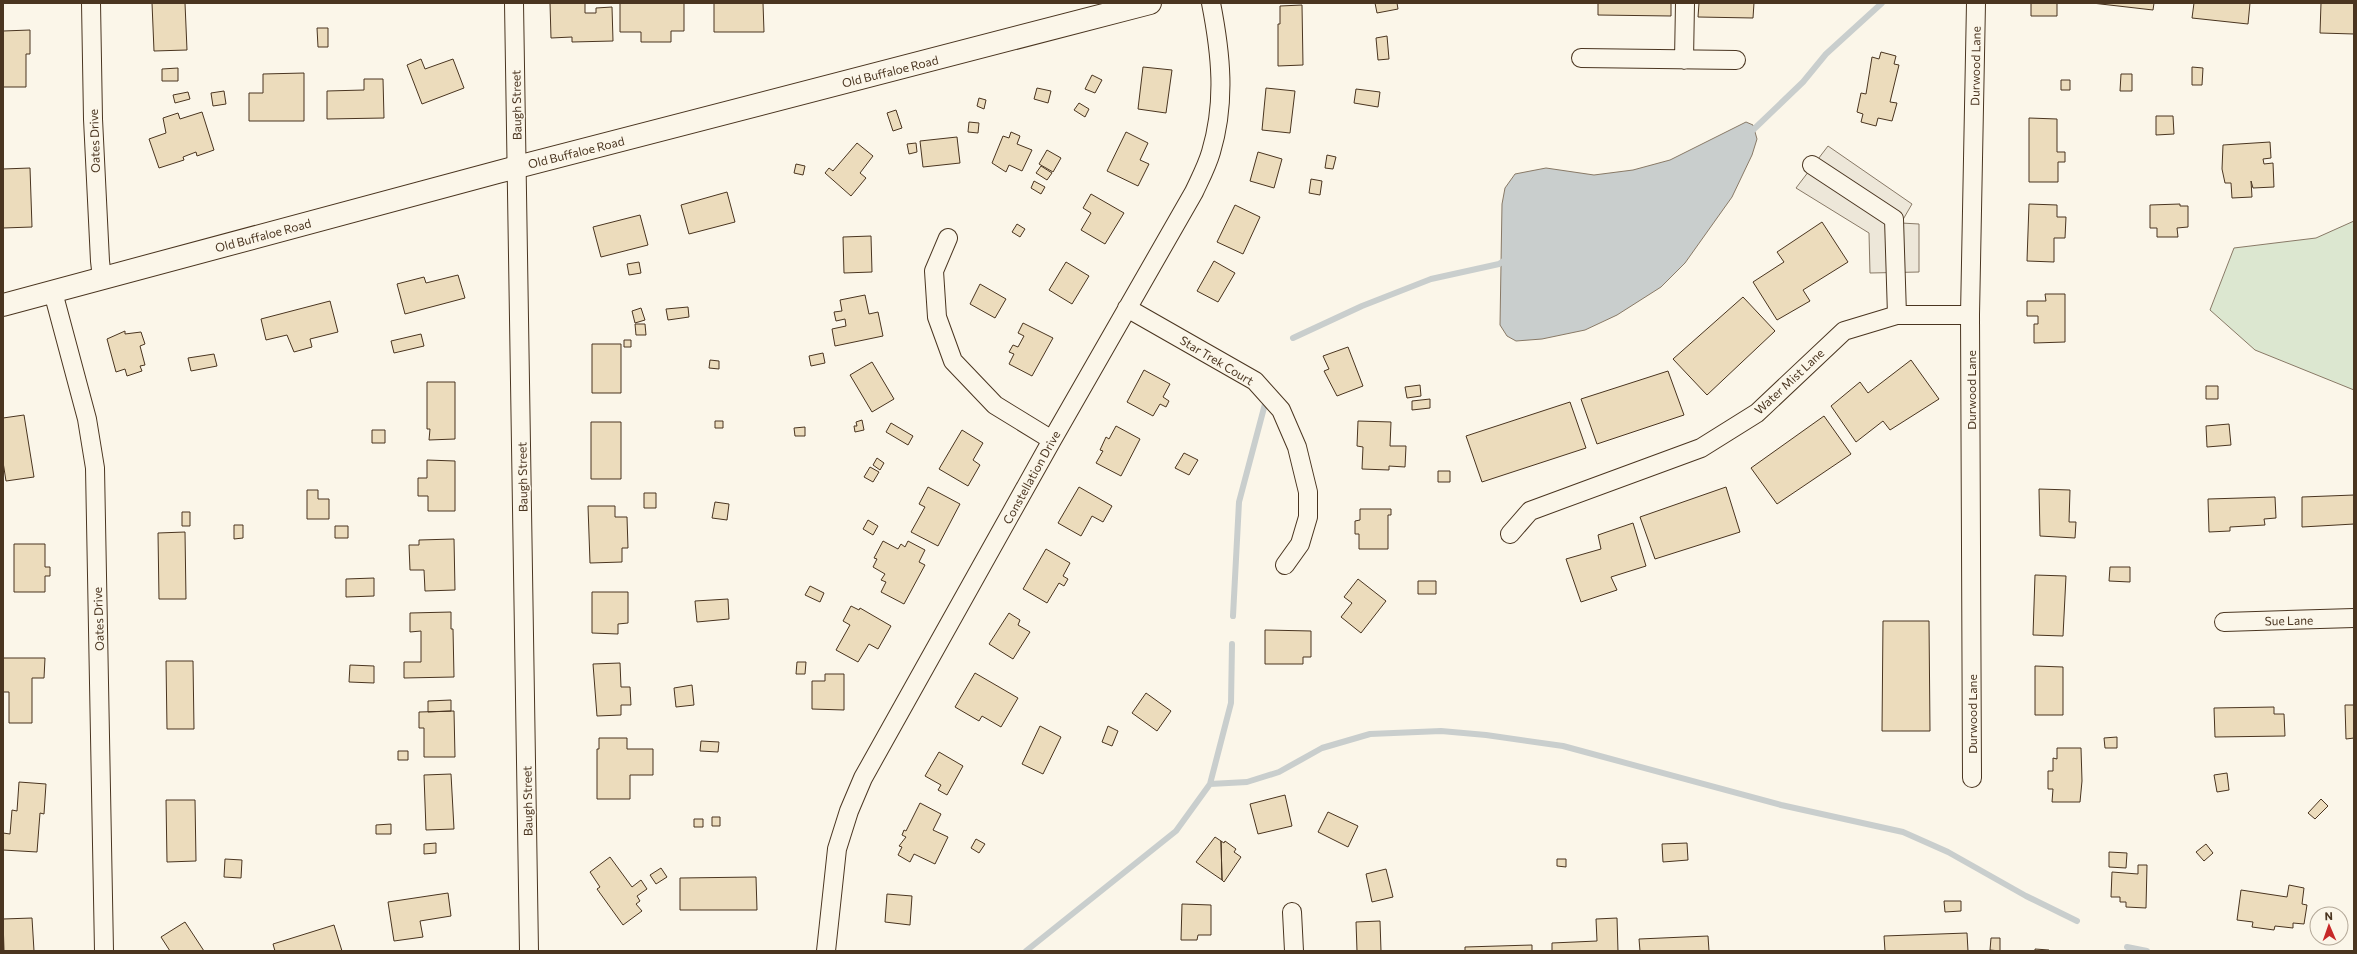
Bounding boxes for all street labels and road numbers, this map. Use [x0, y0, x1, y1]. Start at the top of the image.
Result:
street label: Durwood Lane [1967, 26, 1983, 106]
street label: Old Buffaloe Road [840, 52, 940, 90]
street label: Baugh Street [508, 70, 524, 140]
street label: Oates Drive [86, 109, 102, 173]
street label: Old Buffaloe Road [526, 133, 626, 171]
street label: Old Buffaloe Road [213, 215, 313, 255]
street label: Star Trek Court [1178, 333, 1256, 388]
street label: Water Mist Lane [1751, 345, 1827, 417]
street label: Durwood Lane [1964, 350, 1978, 430]
street label: Constellation Drive [1000, 428, 1062, 526]
street label: Baugh Street [514, 442, 530, 512]
street label: Oates Drive [90, 587, 106, 651]
street label: Sue Lane [2265, 613, 2313, 627]
street label: Durwood Lane [1965, 674, 1979, 754]
street label: Baugh Street [519, 766, 535, 836]

